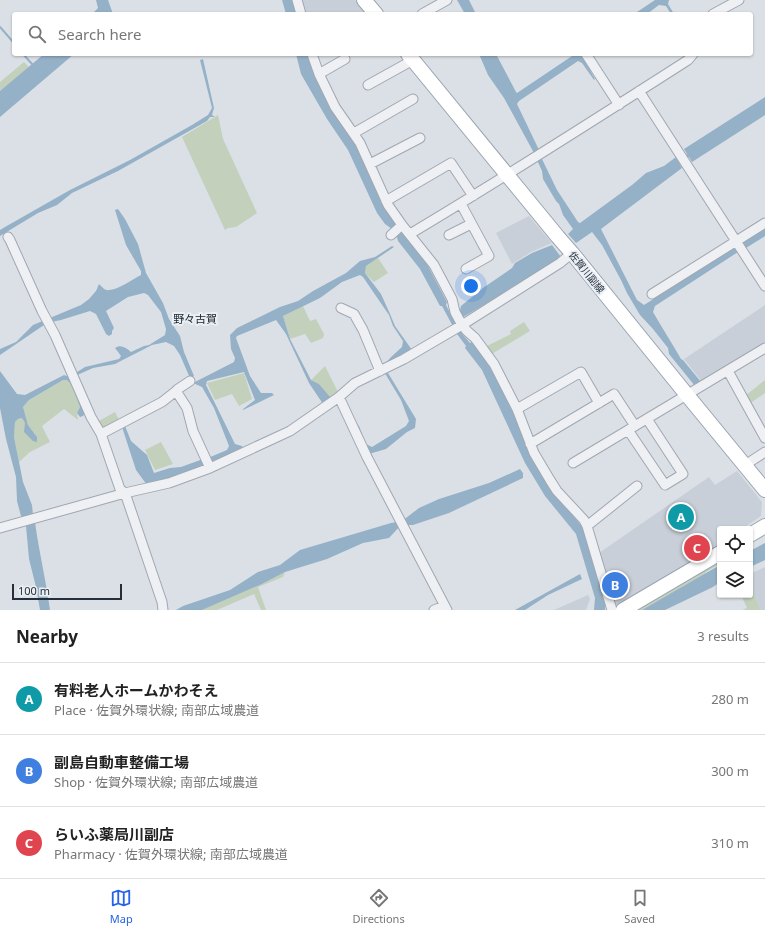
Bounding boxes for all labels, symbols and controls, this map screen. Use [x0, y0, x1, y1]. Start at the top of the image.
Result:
search box [12, 12, 753, 56]
icon: search [26, 23, 48, 45]
text: Search here [58, 24, 141, 44]
street label: 佐賀川副線 [566, 248, 608, 296]
your location [461, 276, 481, 296]
district label: 野々古賀 [173, 311, 217, 326]
pin: A [668, 502, 694, 532]
map controls [717, 526, 753, 598]
button: locate [717, 526, 753, 562]
pin: C [684, 533, 710, 563]
button: layers [717, 562, 753, 598]
pin: B [602, 570, 628, 600]
scale bar [12, 582, 122, 601]
text: 100 m [18, 583, 50, 598]
text: Nearby [16, 625, 78, 648]
text: 3 results [697, 627, 749, 645]
text: 有料老人ホームかわそえ [54, 680, 219, 700]
text: A [25, 690, 34, 708]
text: 280 m [711, 690, 749, 708]
text: Place · 佐賀外環状線; 南部広域農道 [54, 701, 259, 719]
text: 副島自動車整備工場 [54, 752, 189, 772]
text: B [25, 762, 33, 780]
text: 300 m [711, 762, 749, 780]
text: Shop · 佐賀外環状線; 南部広域農道 [54, 773, 258, 791]
text: らいふ薬局川副店 [54, 824, 174, 844]
text: C [25, 834, 33, 852]
text: 310 m [711, 834, 749, 852]
text: Pharmacy · 佐賀外環状線; 南部広域農道 [54, 845, 288, 863]
tab: Map [110, 887, 133, 926]
tab: Directions [352, 887, 405, 926]
tab: Saved [624, 887, 655, 926]

